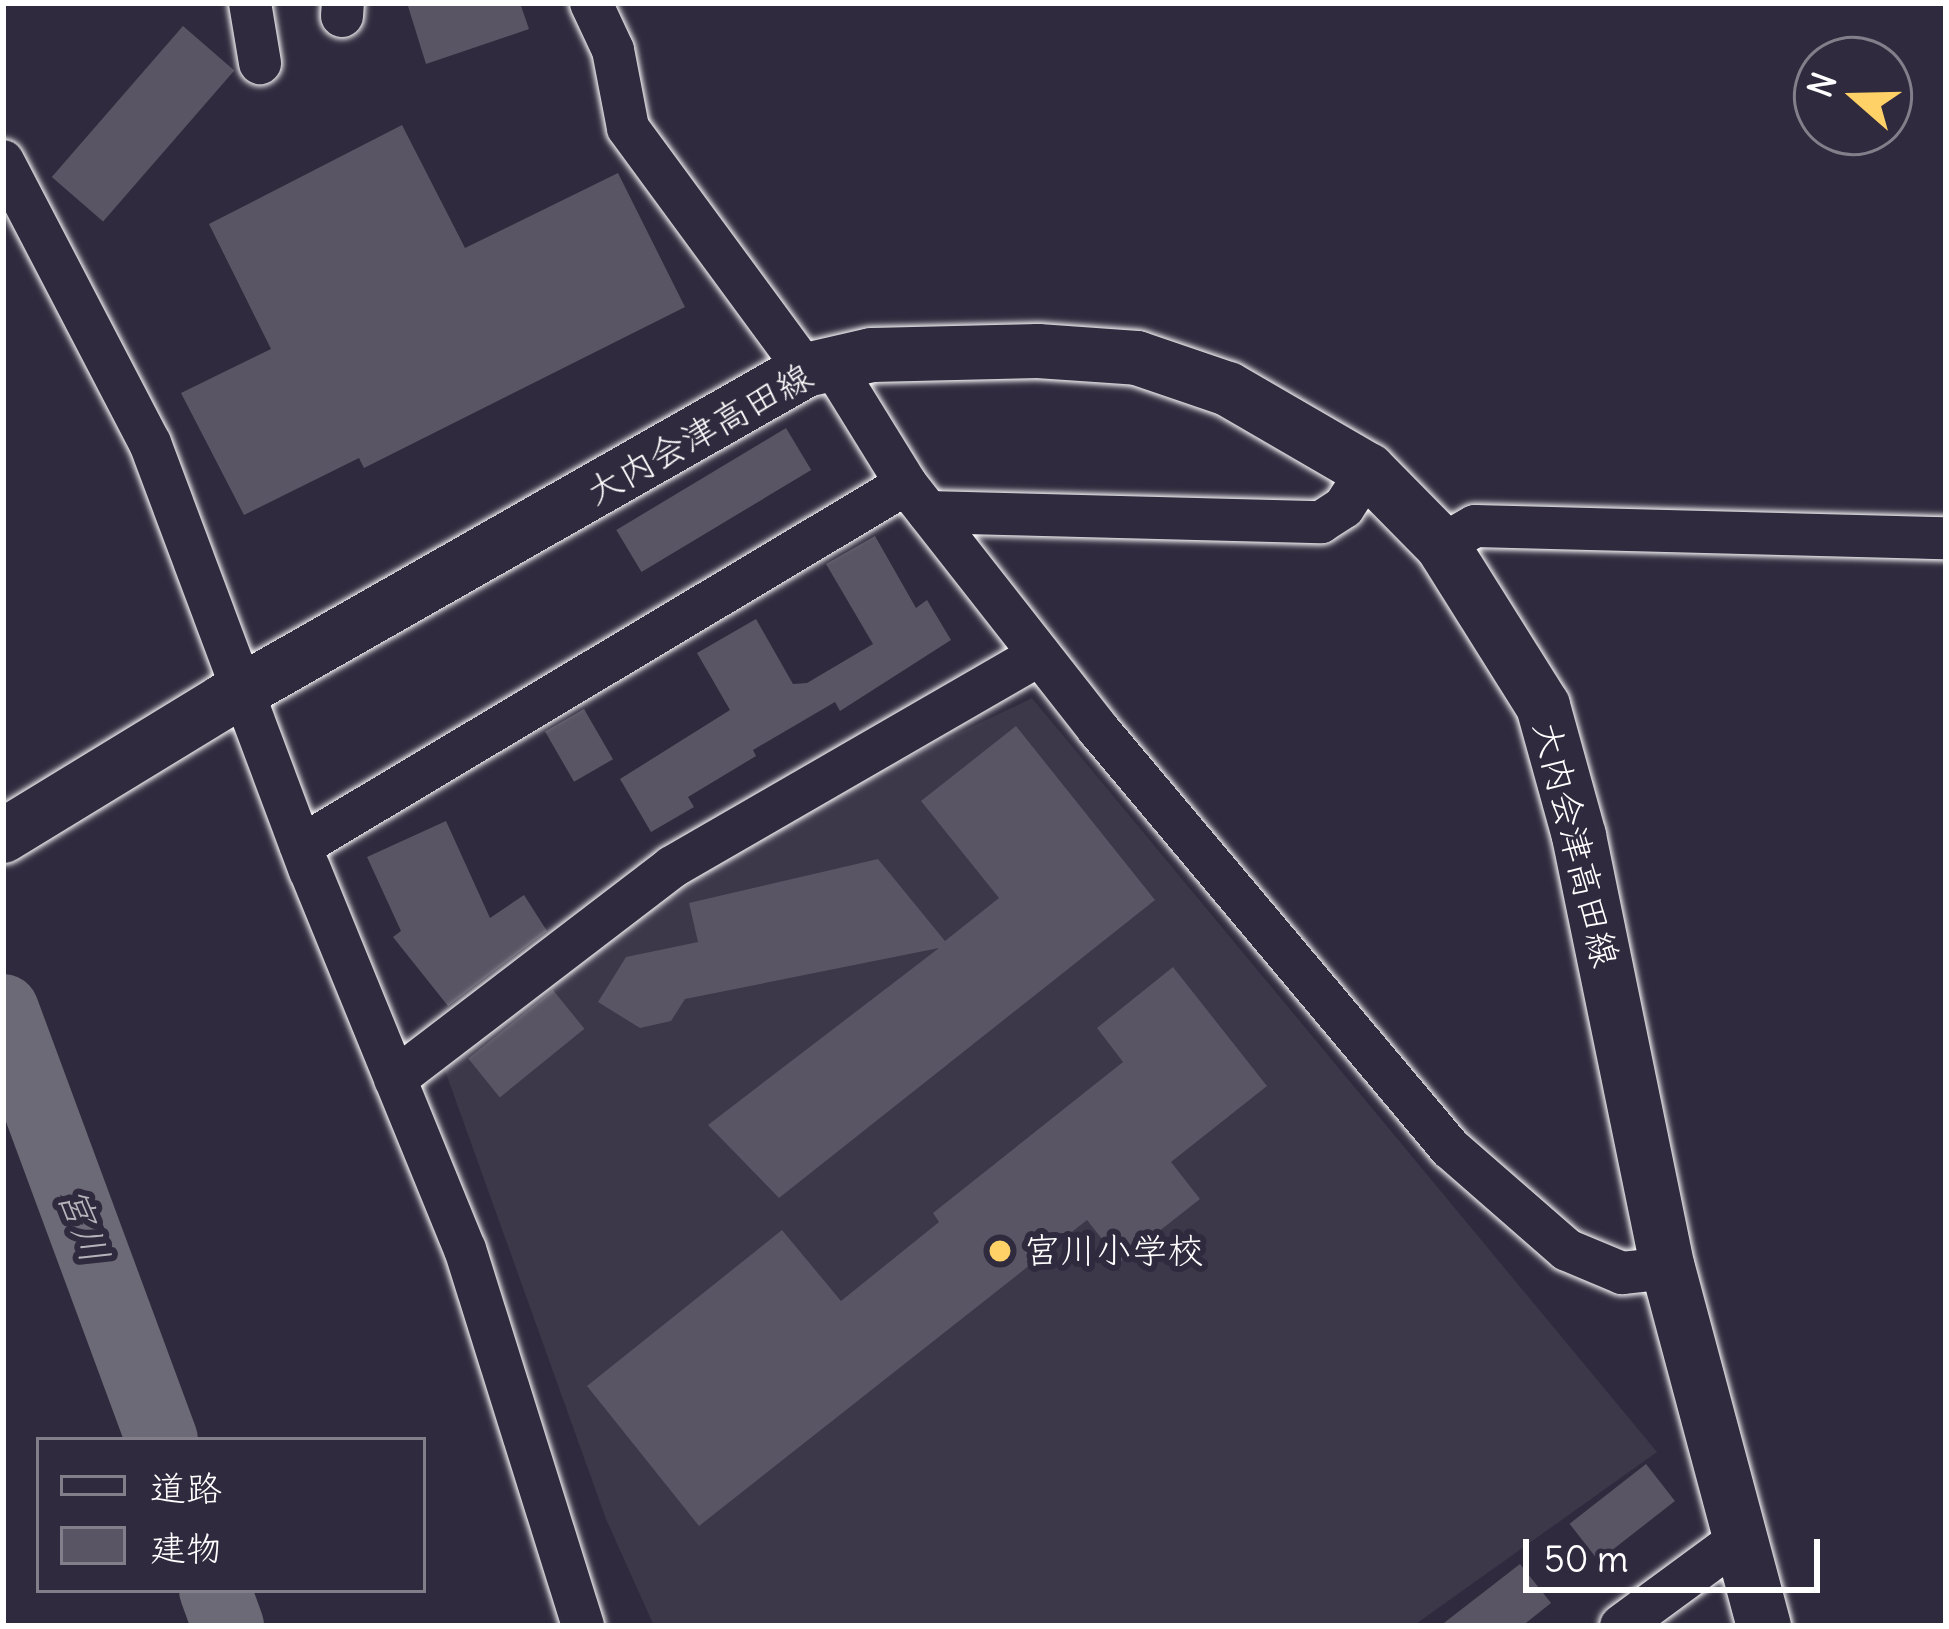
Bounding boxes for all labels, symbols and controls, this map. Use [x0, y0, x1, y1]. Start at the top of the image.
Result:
north arrow [1793, 36, 1913, 156]
text: N [1798, 67, 1846, 103]
street label: 大内会津高田線 [578, 354, 820, 514]
street label: 大内会津高田線 [1525, 717, 1627, 971]
water label: 宮川 [48, 1180, 118, 1270]
place label: 宮川小学校 [1024, 1229, 1204, 1273]
marker: 宮川小学校 [987, 1238, 1013, 1264]
legend [36, 1437, 426, 1593]
text: 道路 [150, 1466, 222, 1511]
scale bar [1529, 1515, 1826, 1589]
text: 建物 [150, 1526, 222, 1571]
text: 50 m [1544, 1537, 1629, 1582]

